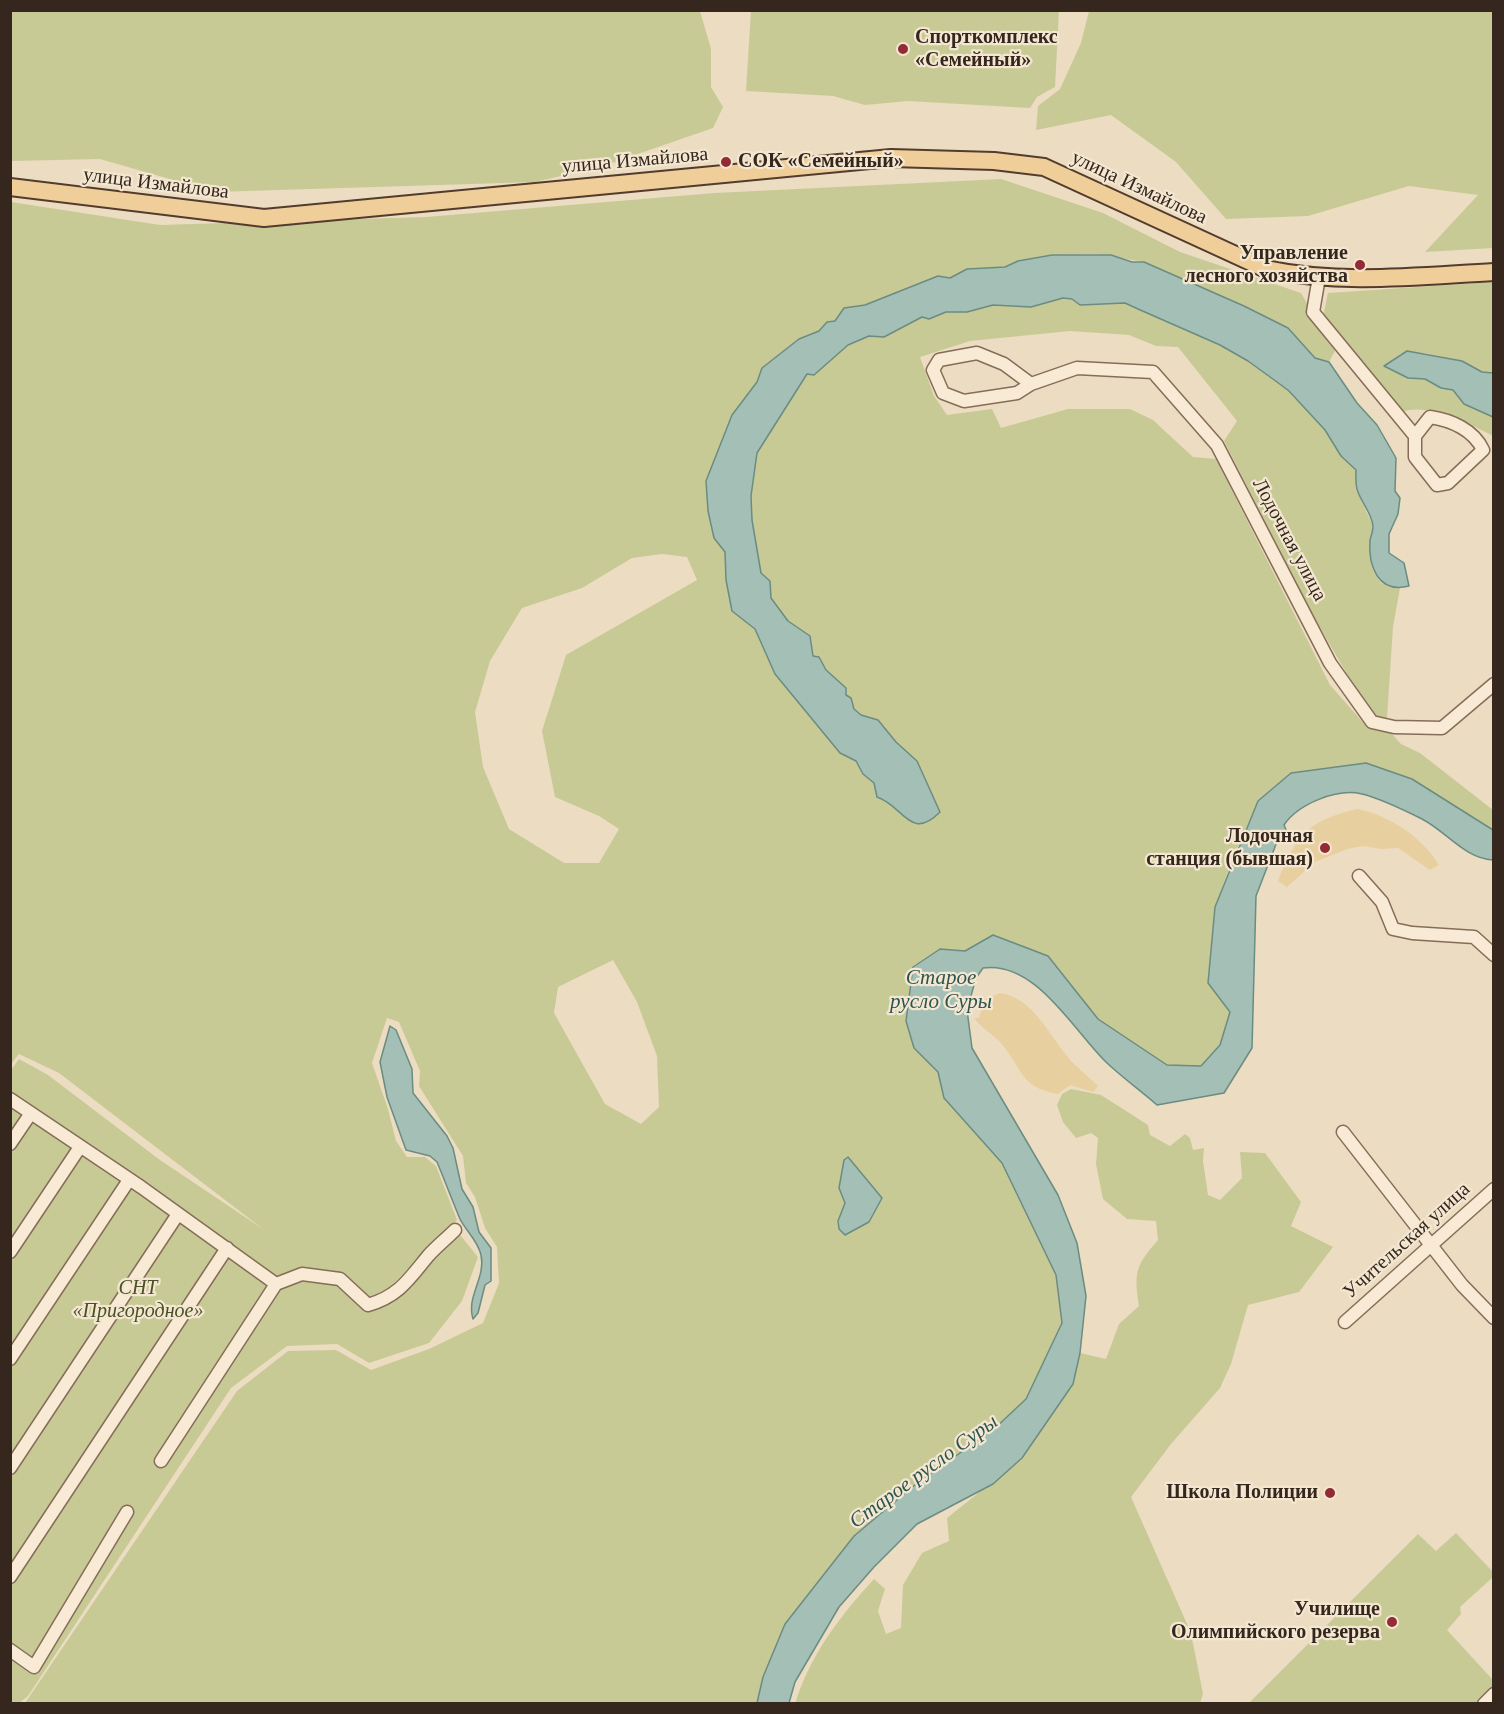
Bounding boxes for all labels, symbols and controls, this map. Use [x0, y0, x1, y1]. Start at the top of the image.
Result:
place label: Спорткомплекс «Семейный» [915, 26, 1058, 73]
marker: Спорткомплекс «Семейный» [896, 42, 910, 56]
street label: улица Измайлова [561, 143, 709, 179]
street label: улица Измайлова [1068, 146, 1210, 230]
place label: СОК «Семейный» [738, 150, 904, 174]
marker: СОК «Семейный» [719, 155, 733, 169]
street label: улица Измайлова [82, 163, 230, 205]
place label: Управление лесного хозяйства [1185, 242, 1348, 289]
marker: Управление лесного хозяйства [1353, 258, 1367, 272]
street label: Лодочная улица [1247, 475, 1331, 605]
place label: Лодочная станция (бывшая) [1146, 825, 1313, 872]
marker: Лодочная станция (бывшая) [1318, 841, 1332, 855]
water label: Старое русло Суры [890, 965, 992, 1015]
street label: Учительская улица [1339, 1178, 1475, 1304]
park label: СНТ «Пригородное» [73, 1277, 203, 1324]
water label: Старое русло Суры [845, 1410, 1003, 1534]
place label: Школа Полиции [1166, 1481, 1318, 1505]
marker: Школа Полиции [1323, 1486, 1337, 1500]
place label: Училище Олимпийского резерва [1171, 1598, 1380, 1645]
marker: Училище Олимпийского резерва [1385, 1615, 1399, 1629]

